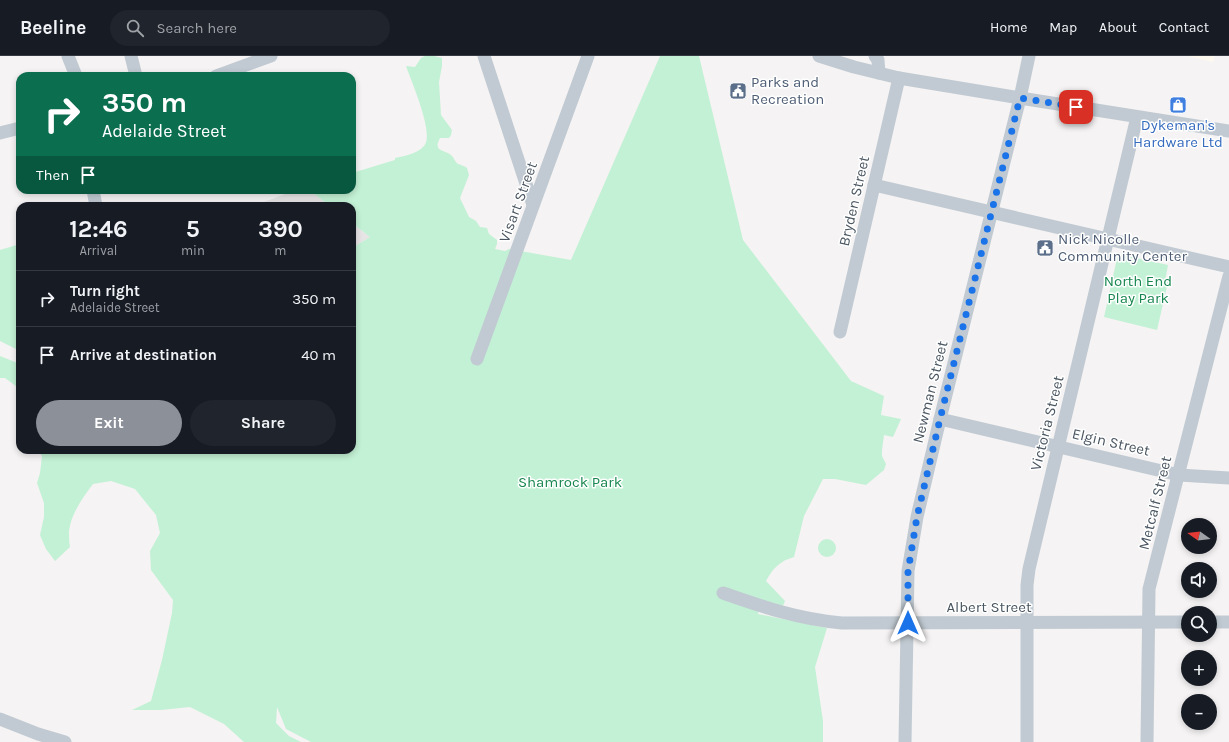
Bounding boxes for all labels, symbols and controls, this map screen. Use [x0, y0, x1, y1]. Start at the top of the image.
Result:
search box [110, 10, 390, 46]
text: Beeline [20, 17, 86, 39]
icon: search [124, 17, 146, 39]
text: Search here [156, 19, 237, 37]
text: Home [990, 19, 1027, 36]
text: Map [1049, 19, 1077, 36]
text: About [1099, 19, 1137, 36]
text: Contact [1159, 19, 1209, 36]
place label: Parks and Recreation [751, 73, 824, 108]
public building icon: Parks and Recreation [728, 81, 748, 101]
text: 350 m [102, 86, 187, 119]
icon: right [36, 88, 88, 140]
pin [1059, 90, 1093, 124]
shop icon: Dykeman's Hardware Ltd [1168, 95, 1188, 115]
icon: arrive [1065, 96, 1087, 118]
place label: Dykeman's Hardware Ltd [1133, 116, 1223, 151]
text: Adelaide Street [102, 120, 226, 142]
street label: Bryden Street [835, 154, 873, 248]
street label: Visart Street [495, 159, 541, 245]
icon: arrive [77, 164, 99, 186]
text: Then [36, 166, 69, 184]
text: 12:46 [69, 215, 128, 243]
text: 5 [186, 215, 200, 243]
text: 390 [258, 215, 303, 243]
place label: Nick Nicolle Community Center [1058, 230, 1188, 265]
public building icon: Nick Nicolle Community Center [1035, 238, 1055, 258]
text: Arrival [79, 243, 117, 258]
text: min [181, 243, 205, 258]
text: m [274, 243, 286, 258]
park label: North End Play Park [1104, 272, 1172, 307]
text: Turn right [70, 282, 140, 300]
icon: right [36, 288, 58, 310]
text: 350 m [292, 290, 336, 308]
text: Adelaide Street [70, 300, 160, 315]
street label: Newman Street [909, 339, 952, 445]
icon: arrive [36, 344, 58, 366]
text: Arrive at destination [70, 346, 217, 364]
text: 40 m [301, 346, 336, 364]
street label: Victoria Street [1026, 373, 1068, 472]
button: Exit [36, 400, 182, 446]
button: Share [190, 400, 336, 446]
street label: Elgin Street [1070, 424, 1152, 460]
street label: Metcalf Street [1135, 454, 1175, 552]
park label: Shamrock Park [518, 473, 622, 491]
north arrow [1181, 518, 1217, 554]
map controls [1181, 518, 1217, 730]
button: sound [1181, 562, 1217, 598]
street label: Albert Street [946, 598, 1032, 616]
position arrow [887, 602, 929, 644]
button: search [1181, 606, 1217, 642]
button: + [1181, 650, 1217, 686]
button: − [1181, 694, 1217, 730]

